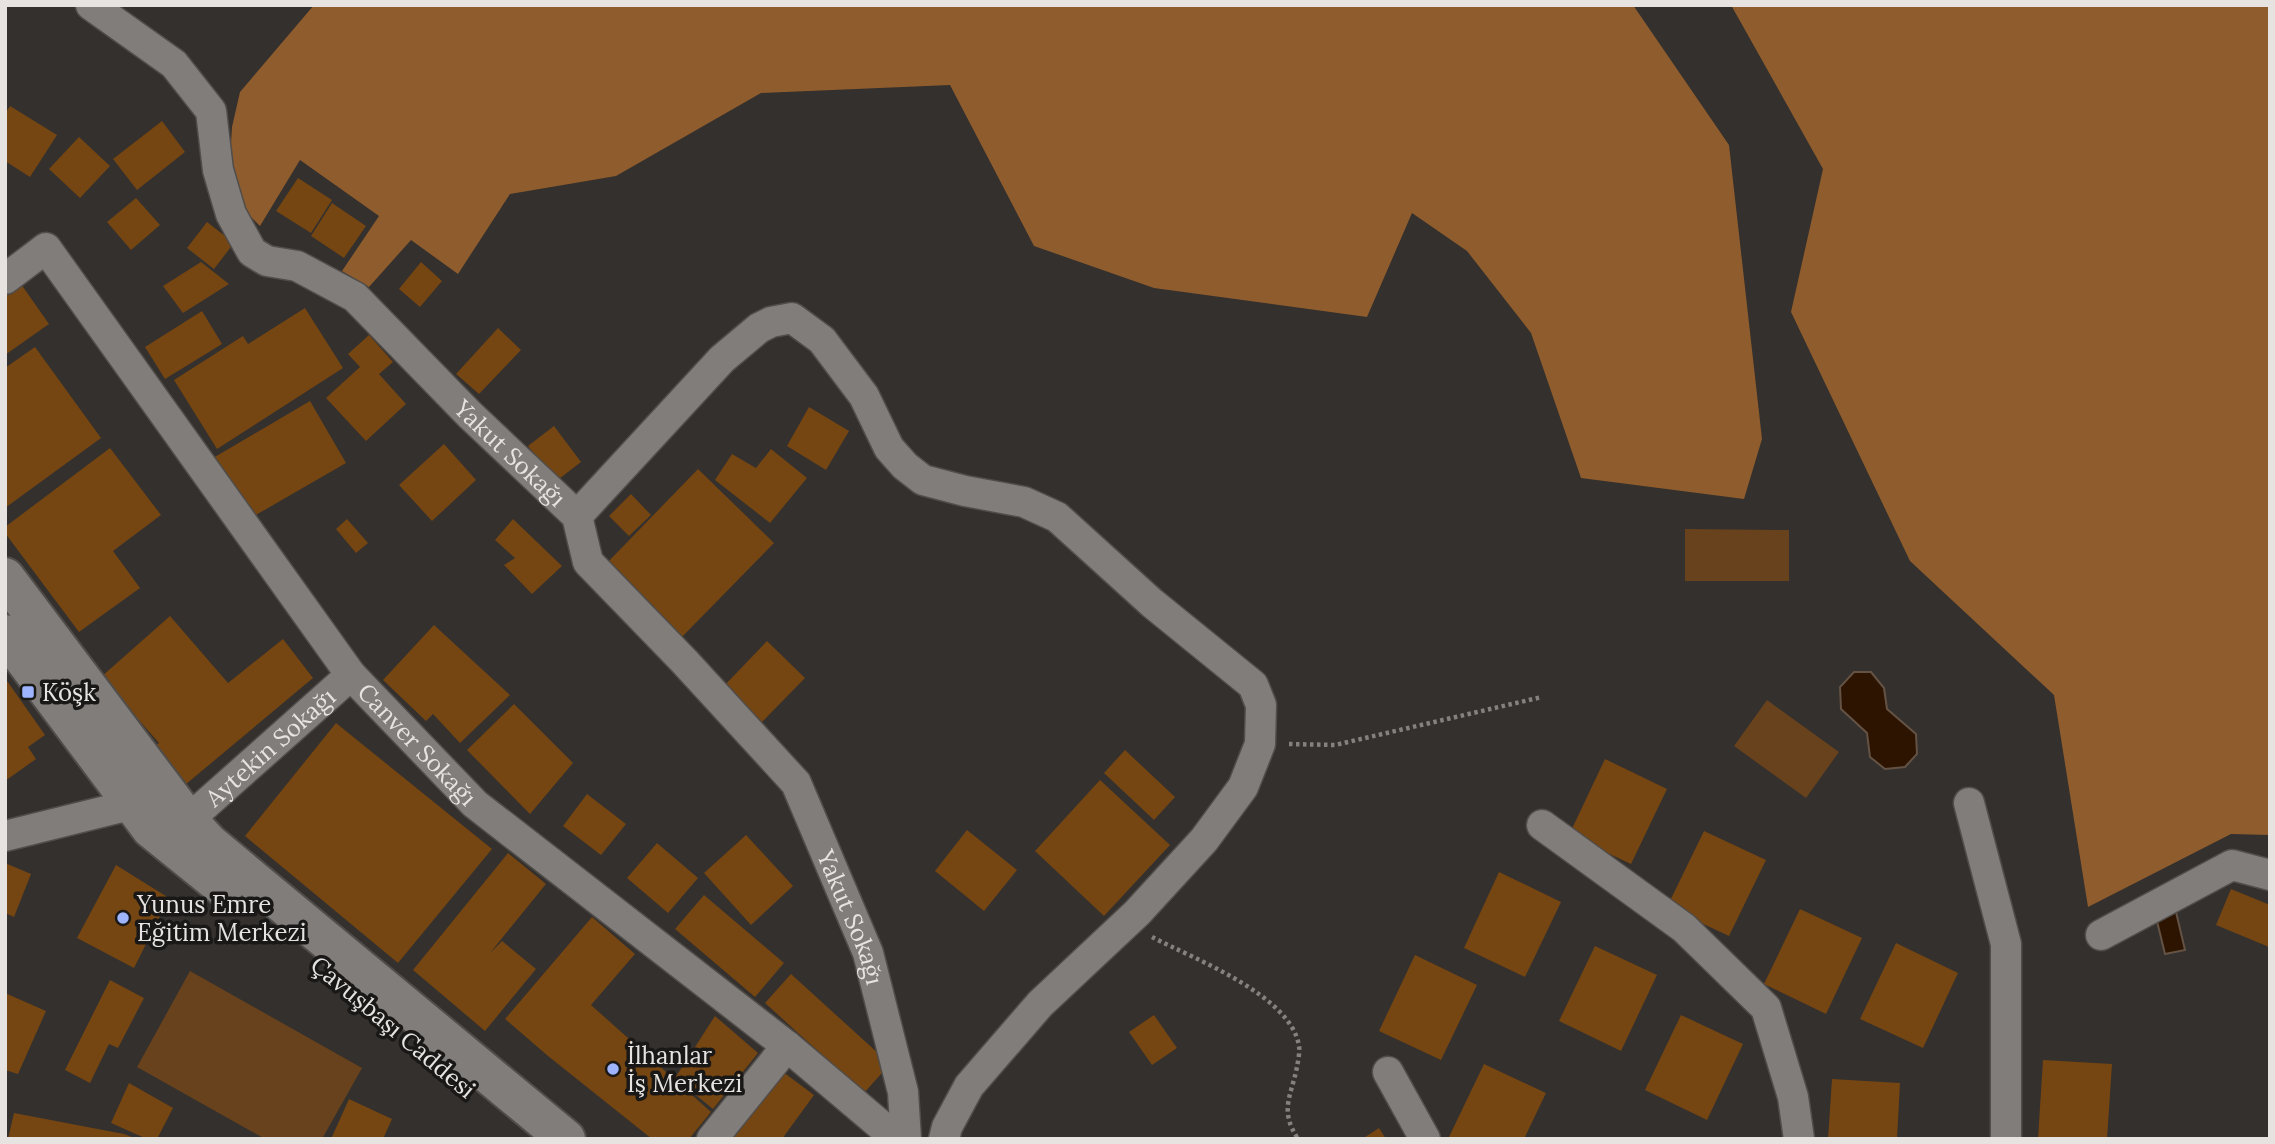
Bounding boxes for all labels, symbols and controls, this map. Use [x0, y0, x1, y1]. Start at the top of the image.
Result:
street label: Yakut Sokağı [447, 392, 573, 513]
street label: Canver Sokağı [351, 676, 484, 812]
place label: Köşk [42, 677, 96, 708]
street label: Aytekin Sokağı [198, 681, 342, 814]
marker: Köşk [20, 684, 36, 700]
street label: Yakut Sokağı [810, 844, 891, 988]
place label: Yunus Emre Eğitim Merkezi [136, 889, 307, 948]
marker: Yunus Emre Eğitim Merkezi [115, 910, 131, 926]
street label: Çavuşbaşı Caddesi [304, 949, 482, 1105]
place label: İlhanlar İş Merkezi [627, 1040, 742, 1099]
marker: İlhanlar İş Merkezi [605, 1061, 621, 1077]

